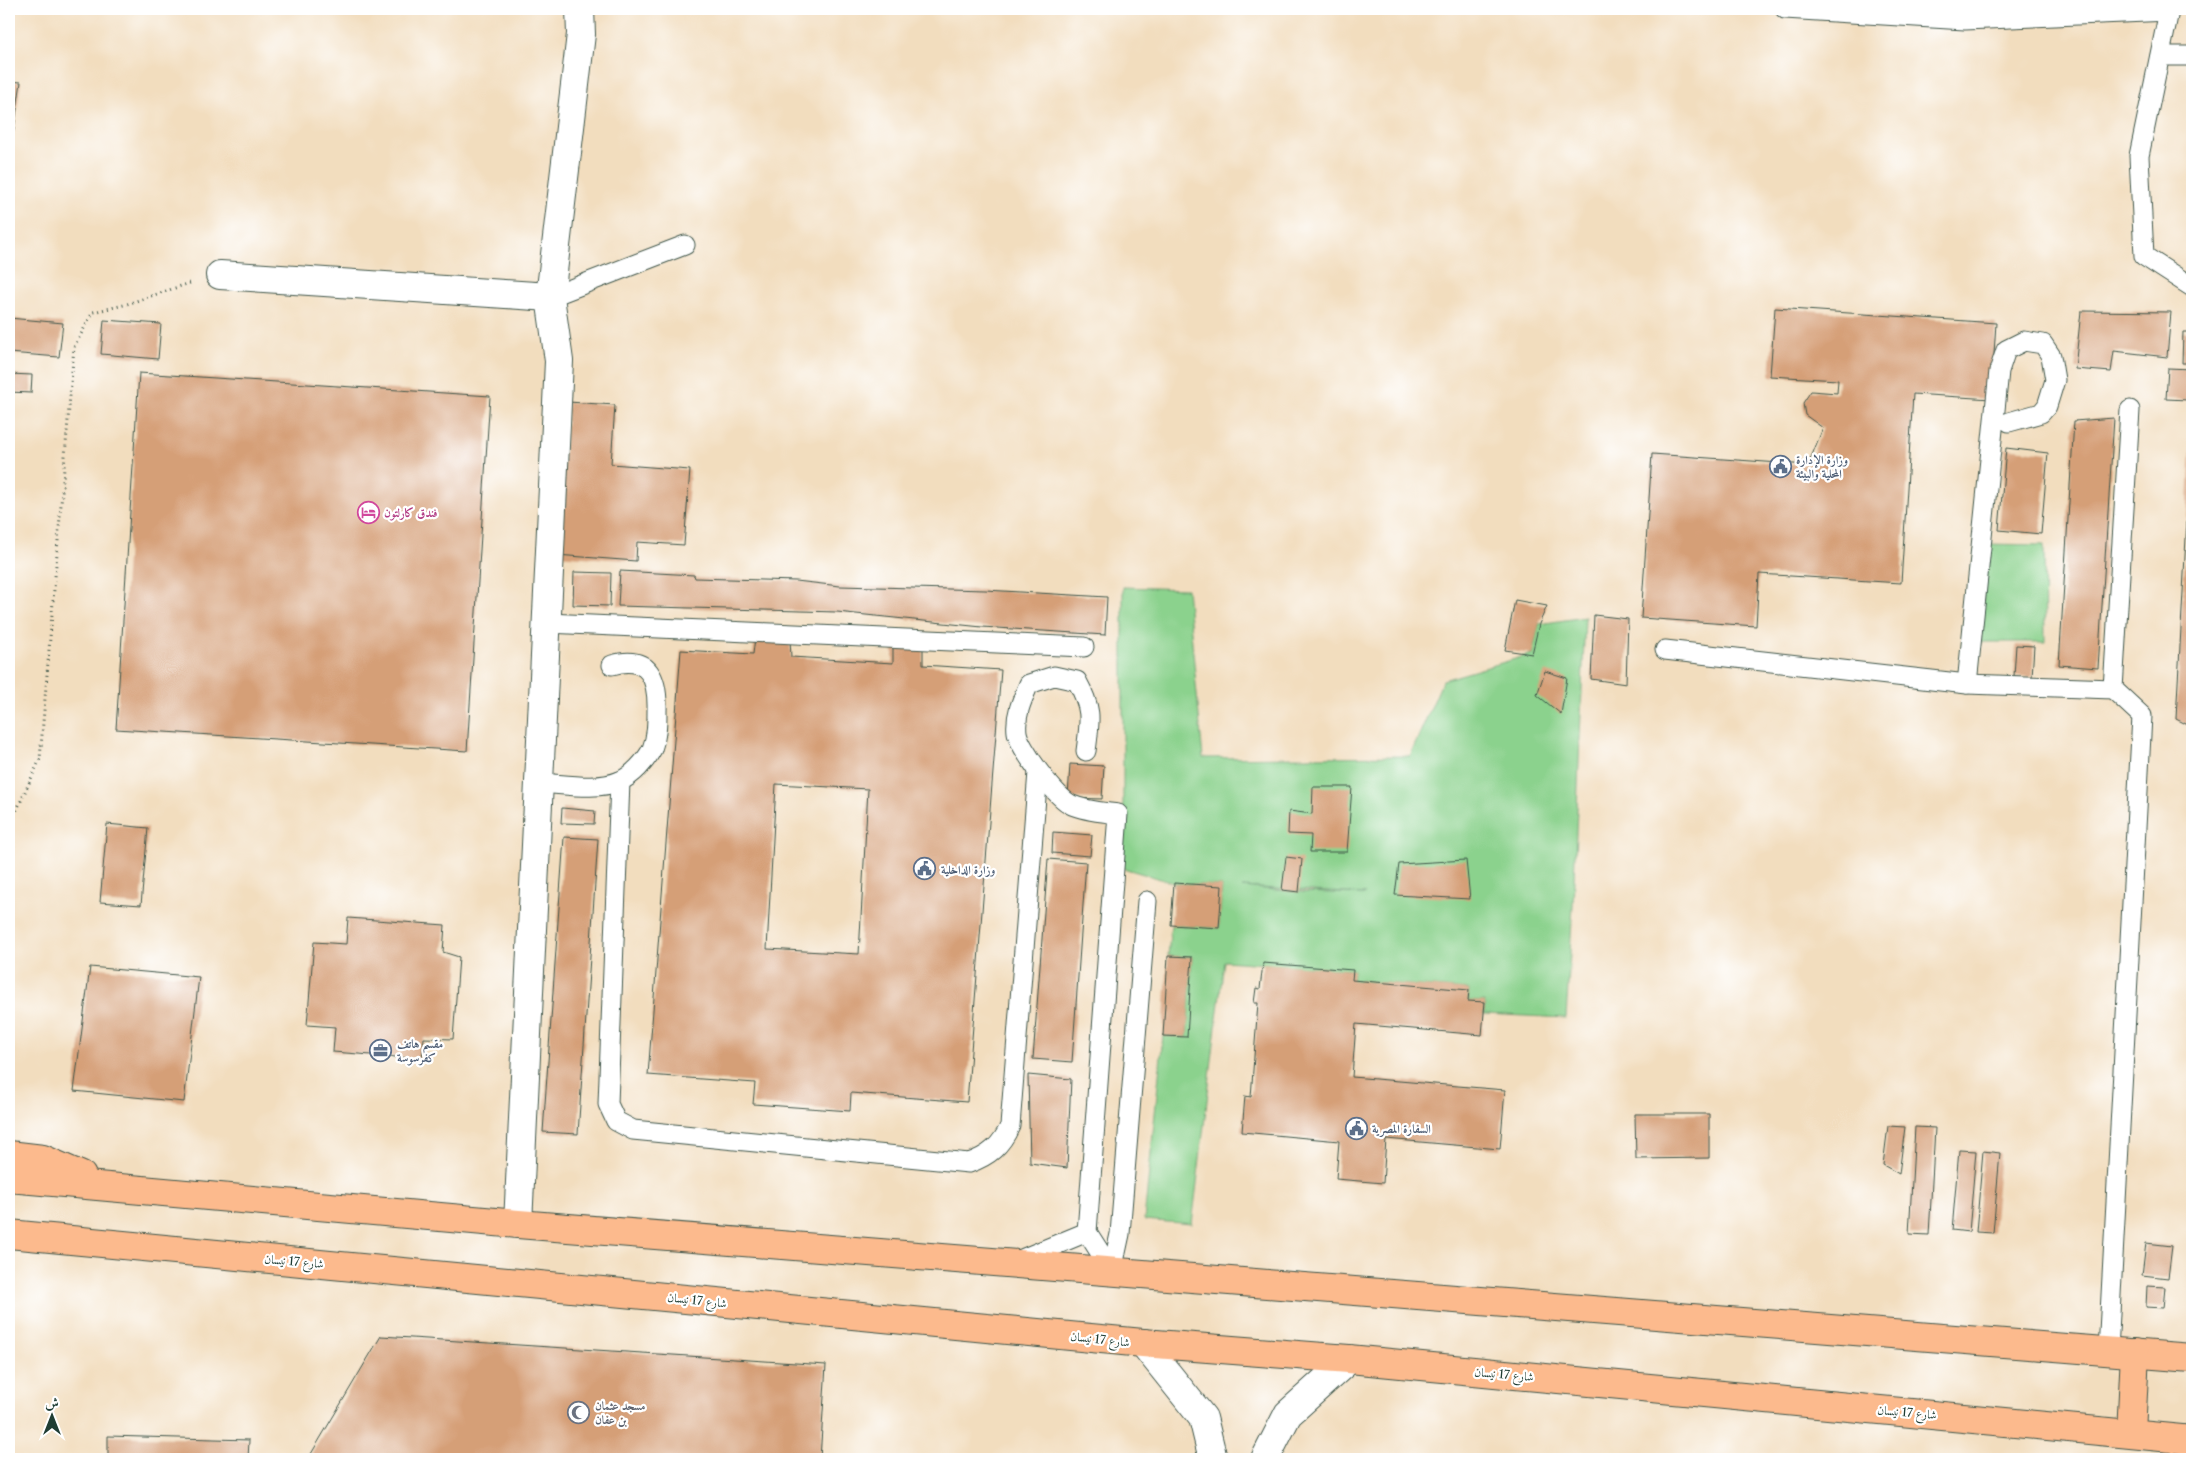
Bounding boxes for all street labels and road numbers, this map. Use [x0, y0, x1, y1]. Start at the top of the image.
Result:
street label: شارع 17 نيسان [263, 1251, 325, 1275]
street label: شارع 17 نيسان [666, 1289, 728, 1315]
street label: شارع 17 نيسان [1069, 1328, 1131, 1354]
street label: شارع 17 نيسان [1473, 1364, 1535, 1388]
street label: شارع 17 نيسان [1876, 1402, 1938, 1426]

